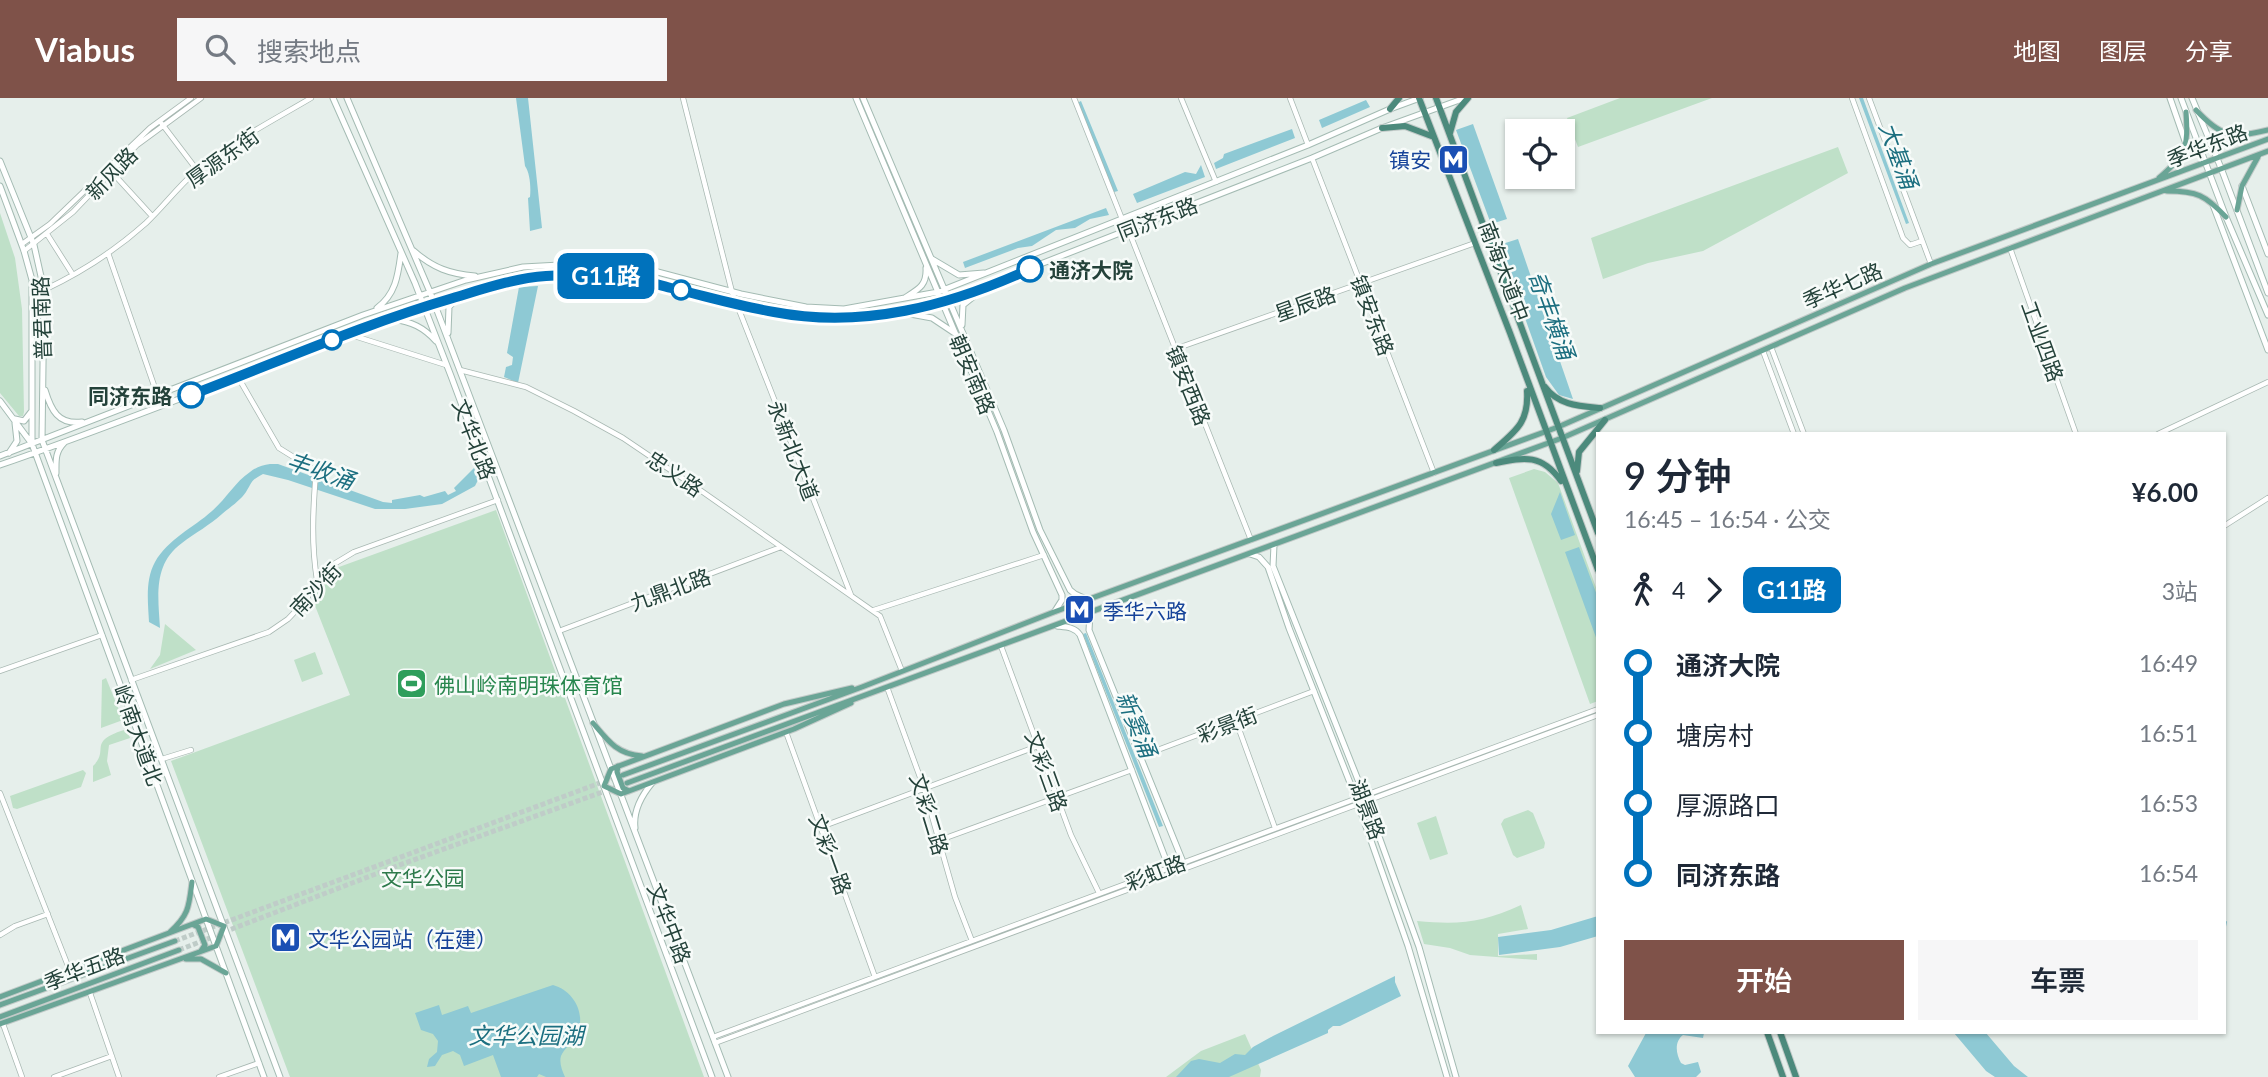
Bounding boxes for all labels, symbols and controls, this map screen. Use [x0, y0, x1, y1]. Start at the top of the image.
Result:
search box [177, 18, 667, 81]
text: Viabus [35, 29, 135, 69]
icon: search [201, 30, 239, 68]
text: 搜索地点 [257, 35, 361, 67]
text: 地图 [2013, 36, 2061, 65]
text: 图层 [2099, 36, 2147, 65]
text: 分享 [2185, 36, 2233, 65]
water label: 大基涌 [1874, 118, 1925, 195]
street label: 季华东路 [2163, 118, 2251, 172]
map controls [1505, 119, 1575, 189]
button: locate [1505, 119, 1575, 189]
street label: 厚源东街 [181, 122, 263, 192]
street label: 新风路 [80, 142, 142, 204]
metro station icon: 镇安 [1437, 142, 1471, 176]
place label: 镇安 [1389, 147, 1431, 172]
street label: 同济东路 [1113, 191, 1201, 245]
street label: 南海大道中 [1475, 218, 1535, 324]
line badge: G11路 [557, 253, 655, 299]
marker: 通济大院 [1017, 256, 1043, 282]
place label: 通济大院 [1049, 257, 1133, 282]
street label: 季华七路 [1798, 257, 1886, 313]
text: G11路 [571, 261, 641, 290]
water label: 奇丰横涌 [1523, 267, 1582, 366]
street label: 镇安东路 [1346, 271, 1400, 359]
street label: 普君南路 [27, 276, 55, 360]
unlabelled marker [671, 280, 691, 300]
street label: 星辰路 [1271, 280, 1339, 326]
street label: 工业四路 [2017, 297, 2069, 385]
unlabelled marker [322, 330, 342, 350]
street label: 朝安南路 [945, 330, 1001, 418]
street label: 镇安西路 [1162, 341, 1216, 429]
marker: 同济东路 [178, 382, 204, 408]
place label: 同济东路 [88, 383, 172, 408]
street label: 文华北路 [448, 395, 502, 483]
street label: 永新北大道 [764, 397, 824, 503]
street label: 忠义路 [642, 445, 708, 501]
water label: 丰收涌 [284, 446, 361, 495]
text: 9 分钟 [1624, 452, 1732, 498]
text: ¥6.00 [2132, 476, 2198, 508]
text: 16:45 – 16:54 · 公交 [1624, 505, 1831, 533]
street label: 南沙街 [284, 557, 346, 621]
street label: 九鼎北路 [626, 563, 714, 615]
icon: walk [1624, 571, 1662, 609]
icon: forward [1695, 571, 1733, 609]
text: G11路 [1757, 575, 1827, 604]
text: 4 [1672, 576, 1685, 604]
text: 3站 [2162, 577, 2198, 605]
metro station icon: 季华六路 [1063, 593, 1097, 627]
place label: 季华六路 [1103, 598, 1187, 623]
text: 通济大院 [1676, 649, 1780, 681]
text: 16:49 [2139, 649, 2198, 677]
sports icon: 佛山岭南明珠体育馆 [394, 667, 428, 701]
place label: 佛山岭南明珠体育馆 [434, 672, 623, 697]
street label: 岭南大道北 [109, 681, 169, 789]
water label: 新窦涌 [1111, 687, 1164, 764]
street label: 彩景街 [1193, 701, 1261, 747]
text: 塘房村 [1676, 719, 1754, 751]
text: 16:51 [2139, 719, 2198, 747]
street label: 文彩三路 [1021, 727, 1073, 815]
street label: 文彩二路 [906, 770, 954, 858]
street label: 湖景路 [1345, 775, 1391, 843]
text: 厚源路口 [1676, 789, 1780, 821]
text: 16:53 [2139, 789, 2198, 817]
street label: 文彩一路 [805, 810, 857, 898]
street label: 彩虹路 [1121, 849, 1189, 895]
text: 同济东路 [1676, 859, 1780, 891]
text: 16:54 [2139, 859, 2198, 887]
park label: 文华公园 [381, 865, 465, 890]
street label: 文华中路 [643, 879, 697, 967]
metro station icon: 文华公园站（在建） [268, 921, 302, 955]
place label: 文华公园站（在建） [308, 926, 497, 951]
button: 开始 [1624, 940, 1904, 1020]
button: 车票 [1918, 940, 2198, 1020]
street label: 季华五路 [40, 941, 128, 995]
water label: 文华公园湖 [469, 1021, 587, 1049]

